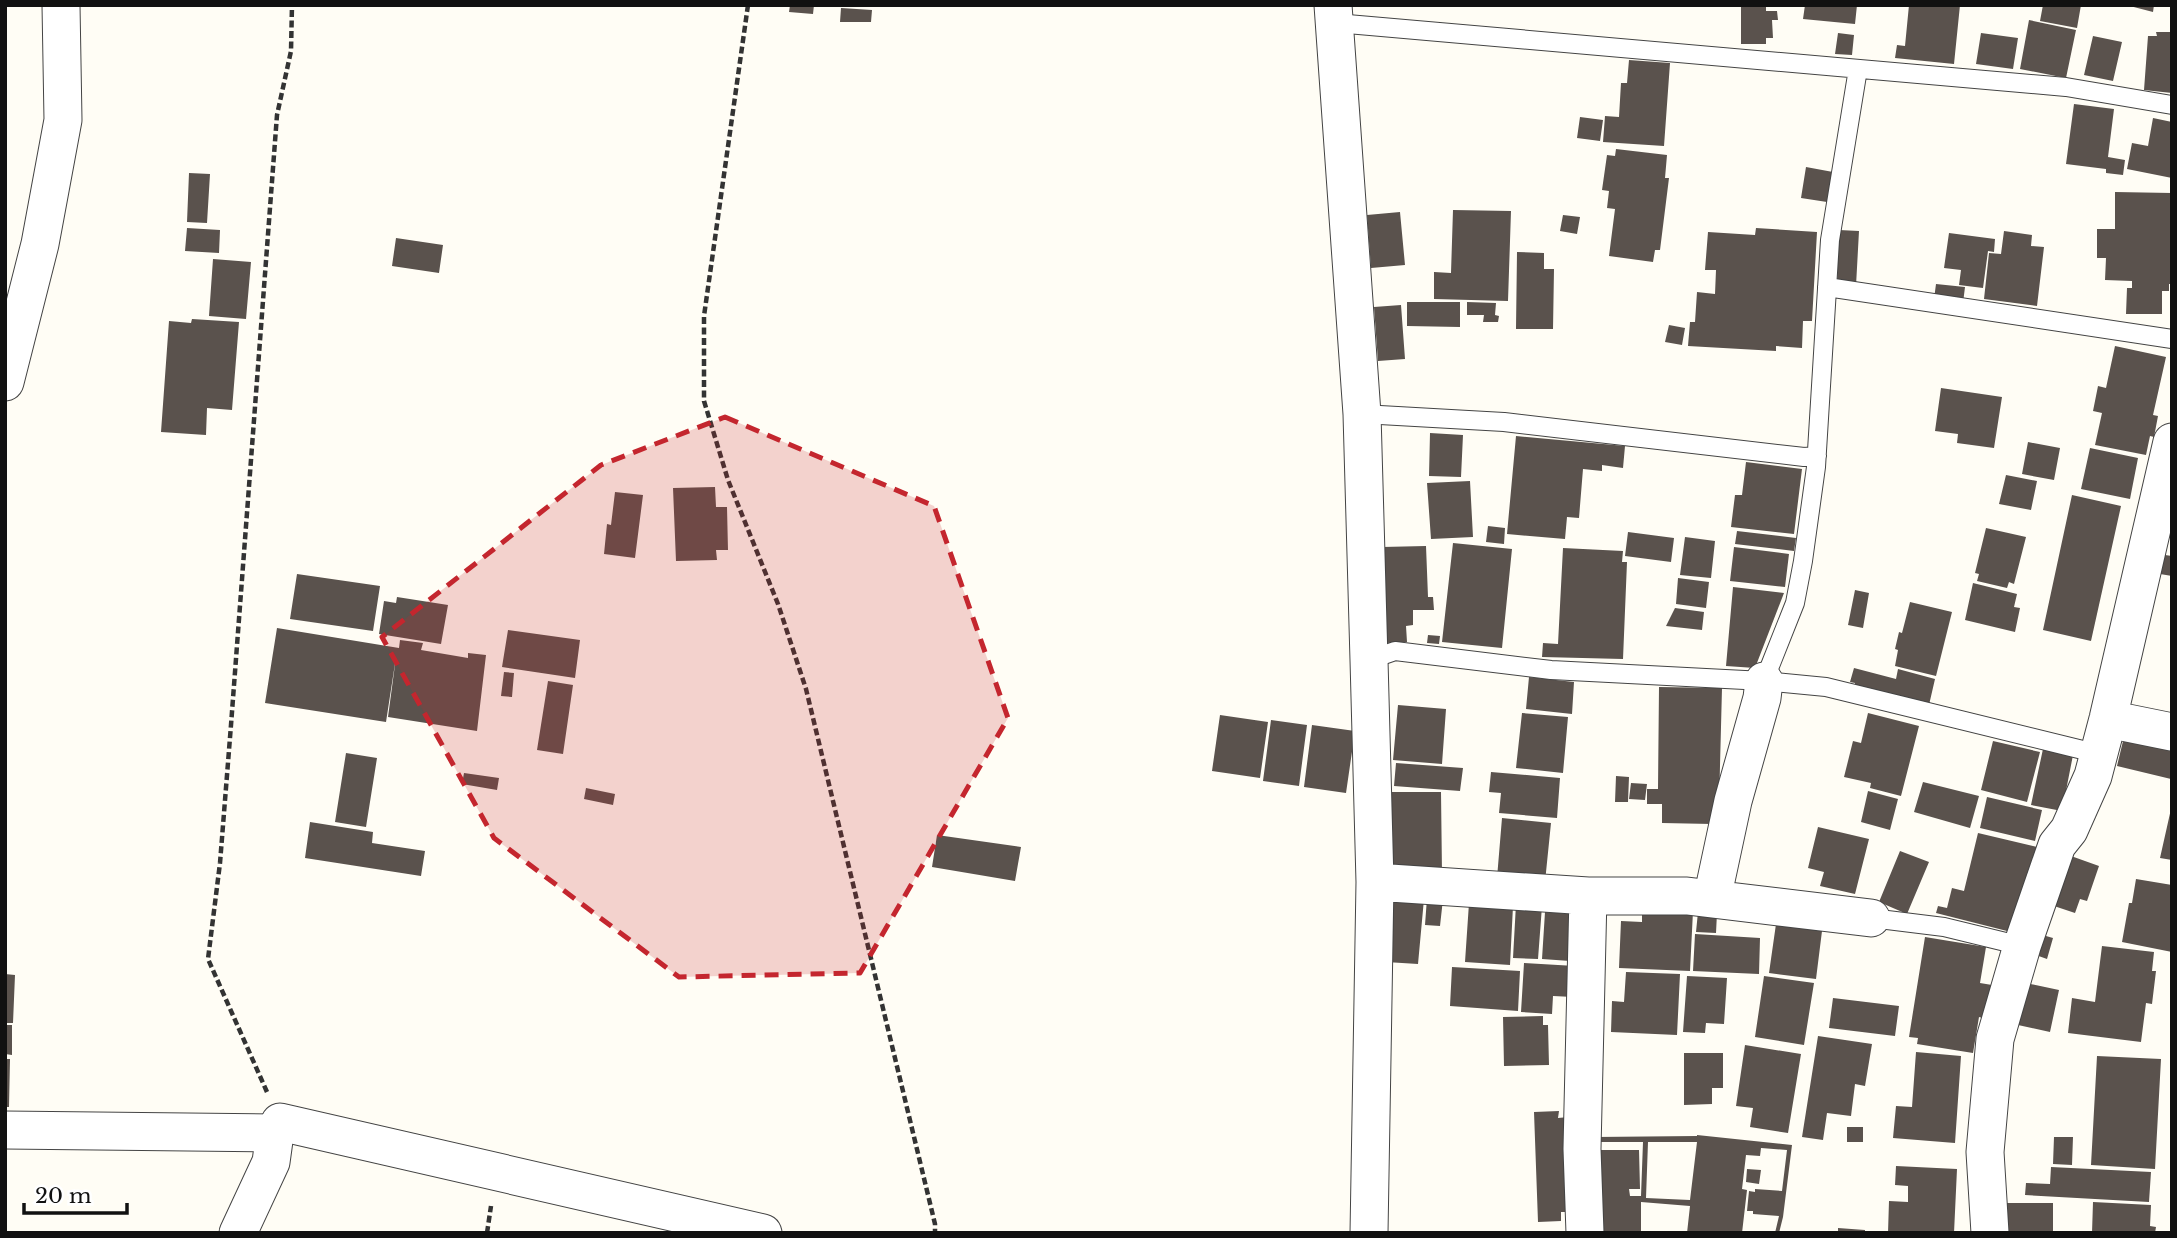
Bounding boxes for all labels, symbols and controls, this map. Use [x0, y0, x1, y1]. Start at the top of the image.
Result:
scale bar [24, 1172, 128, 1216]
text: 20 m [35, 1183, 92, 1209]

